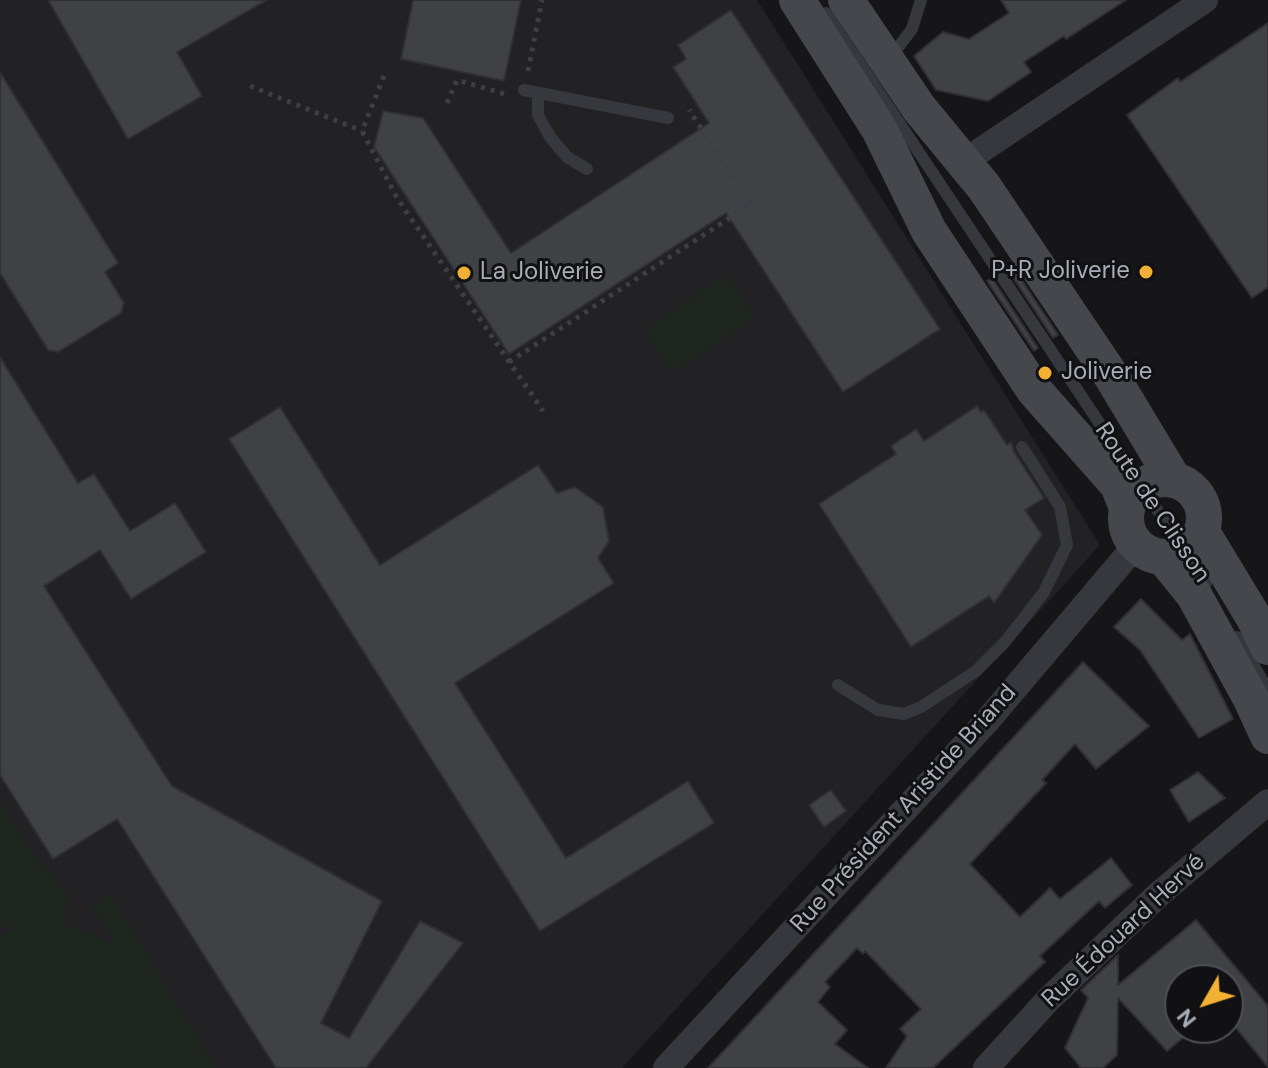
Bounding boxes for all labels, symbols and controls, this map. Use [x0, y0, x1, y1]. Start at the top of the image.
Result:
place label: P+R Joliverie [991, 258, 1130, 286]
place label: La Joliverie [480, 259, 603, 287]
marker: P+R Joliverie [1137, 263, 1155, 281]
marker: La Joliverie [455, 264, 473, 282]
place label: Joliverie [1061, 359, 1152, 387]
marker: Joliverie [1036, 364, 1054, 382]
street label: Route de Clisson [1088, 418, 1216, 588]
street label: Rue Président Aristide Briand [785, 679, 1023, 939]
street label: Rue Édouard Hervé [1037, 848, 1211, 1014]
north arrow [1164, 964, 1244, 1044]
text: N [1170, 1003, 1203, 1034]

